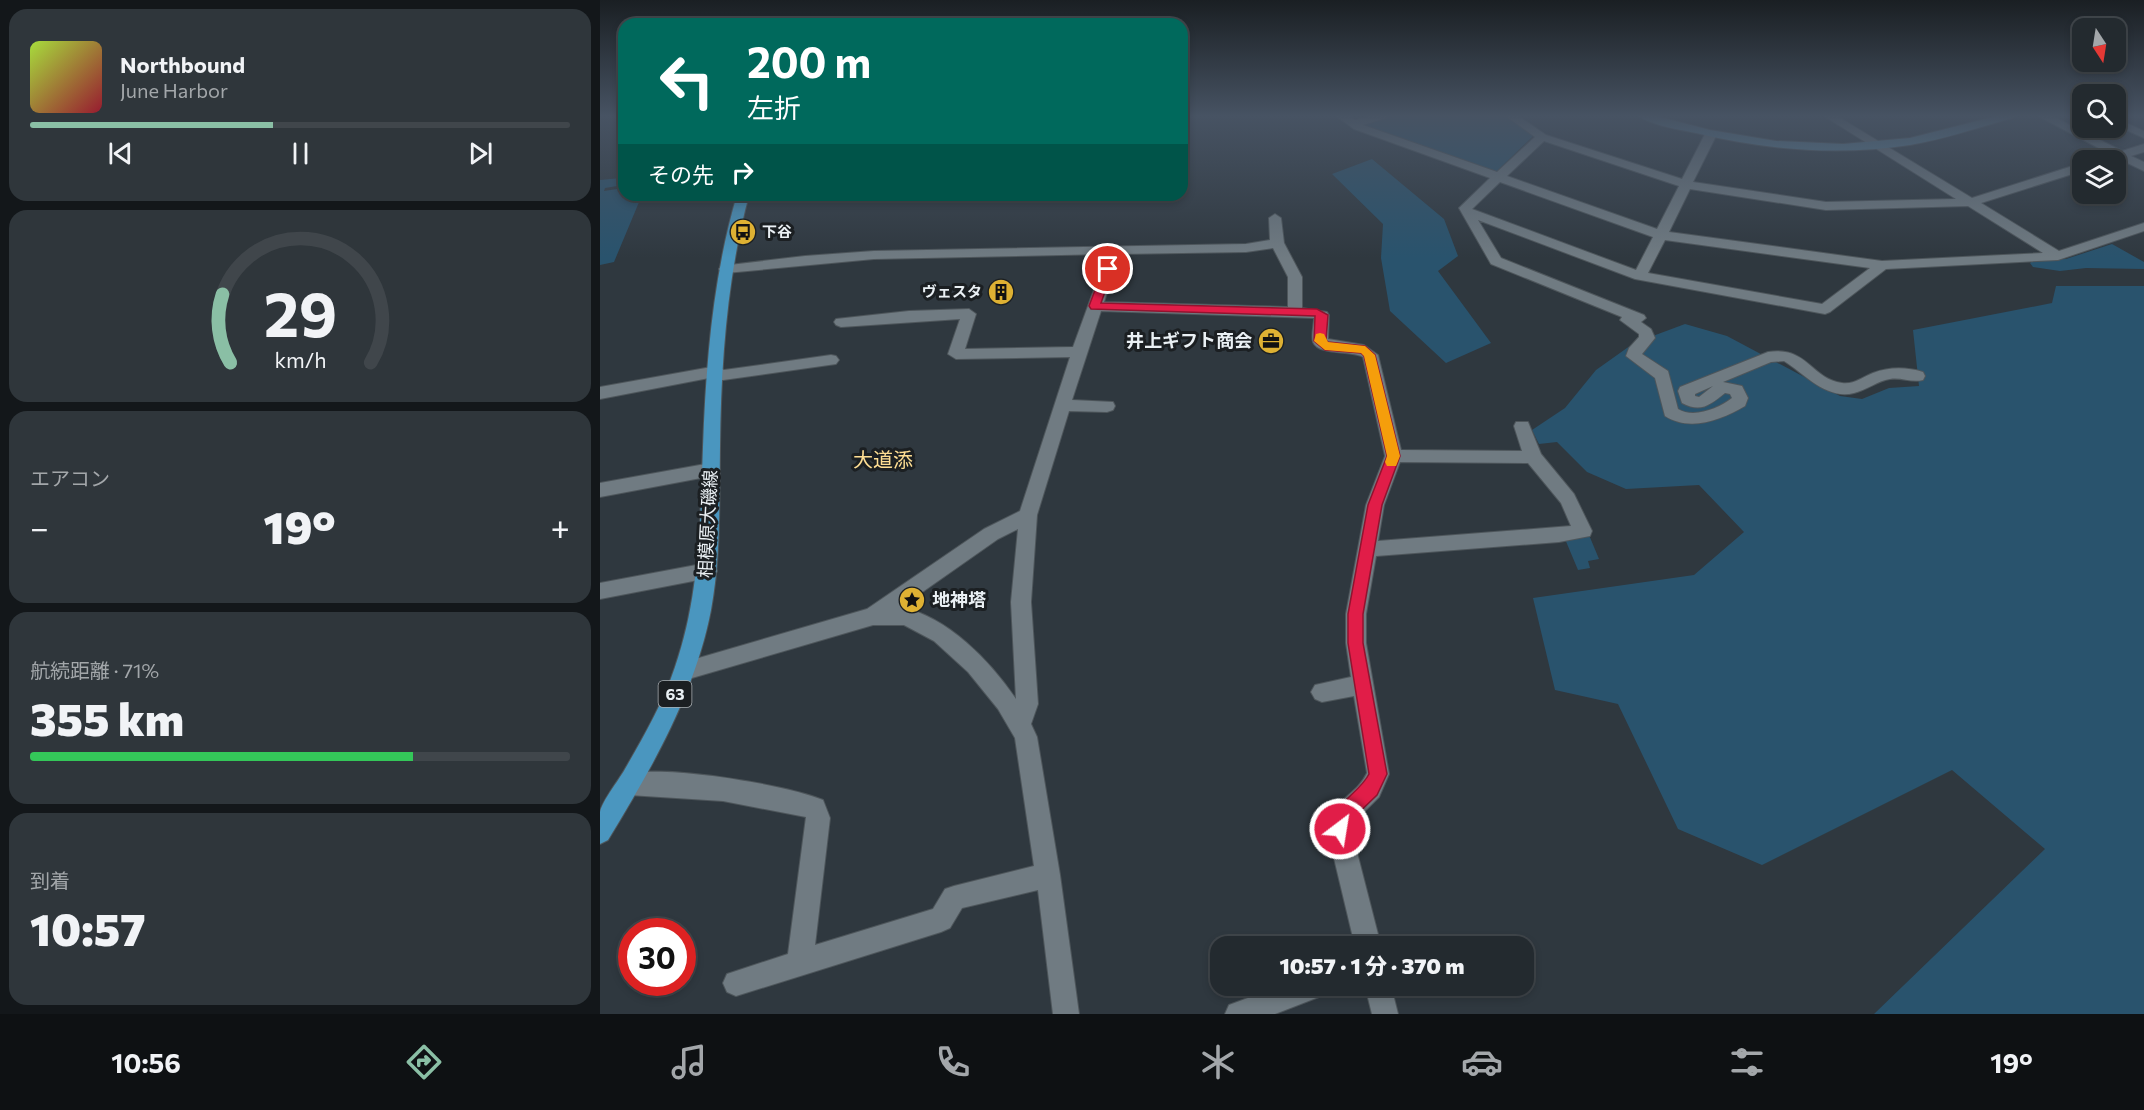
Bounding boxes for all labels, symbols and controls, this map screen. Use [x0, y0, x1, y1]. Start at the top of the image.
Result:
north arrow [2072, 18, 2126, 72]
map controls [2072, 18, 2126, 204]
text: 200 m [747, 35, 871, 87]
icon: left [648, 42, 726, 120]
text: Northbound [120, 51, 245, 78]
text: June Harbor [120, 78, 228, 102]
button: search [2072, 84, 2126, 138]
text: 左折 [747, 91, 801, 124]
icon: previous [104, 137, 137, 170]
icon: pause [284, 137, 317, 170]
icon: next [464, 137, 497, 170]
button: layers [2072, 150, 2126, 204]
icon: right [726, 156, 759, 189]
text: その先 [648, 161, 714, 188]
bus stop icon: 下谷 [728, 217, 758, 247]
place label: 下谷 [762, 222, 792, 240]
pin [1082, 243, 1133, 294]
icon: arrive [1091, 252, 1124, 285]
text: 29 [263, 274, 337, 350]
building icon: ヴェスタ [986, 277, 1016, 307]
place label: ヴェスタ [922, 282, 982, 300]
office icon: 井上ギフト商会 [1256, 326, 1286, 356]
place label: 井上ギフト商会 [1126, 329, 1252, 351]
text: km/h [274, 346, 326, 372]
district label: 大道添 [853, 447, 913, 471]
text: エアコン [30, 466, 110, 490]
street label: 相模原大磯線 [693, 469, 721, 578]
text: 19° [264, 498, 336, 553]
text: − [30, 506, 49, 547]
text: + [551, 506, 570, 547]
place icon: 地神塔 [897, 585, 927, 615]
place label: 地神塔 [932, 588, 986, 610]
text: 航続距離 · 71% [30, 658, 159, 682]
road number: 63 [658, 681, 692, 707]
text: 355 km [30, 690, 184, 745]
position arrow [1308, 797, 1372, 861]
text: 到着 [30, 868, 70, 892]
text: 10:57 [30, 900, 146, 955]
speed limit sign: 30 [618, 918, 696, 996]
text: 10:57 · 1 分 · 370 m [1279, 952, 1465, 979]
icon: directions [403, 1041, 445, 1083]
icon: music [668, 1041, 710, 1083]
icon: phone [932, 1041, 974, 1083]
icon: climate [1197, 1041, 1239, 1083]
icon: car [1461, 1041, 1503, 1083]
icon: filters [1726, 1041, 1768, 1083]
text: 10:56 [111, 1046, 181, 1079]
text: 19° [1990, 1046, 2033, 1079]

